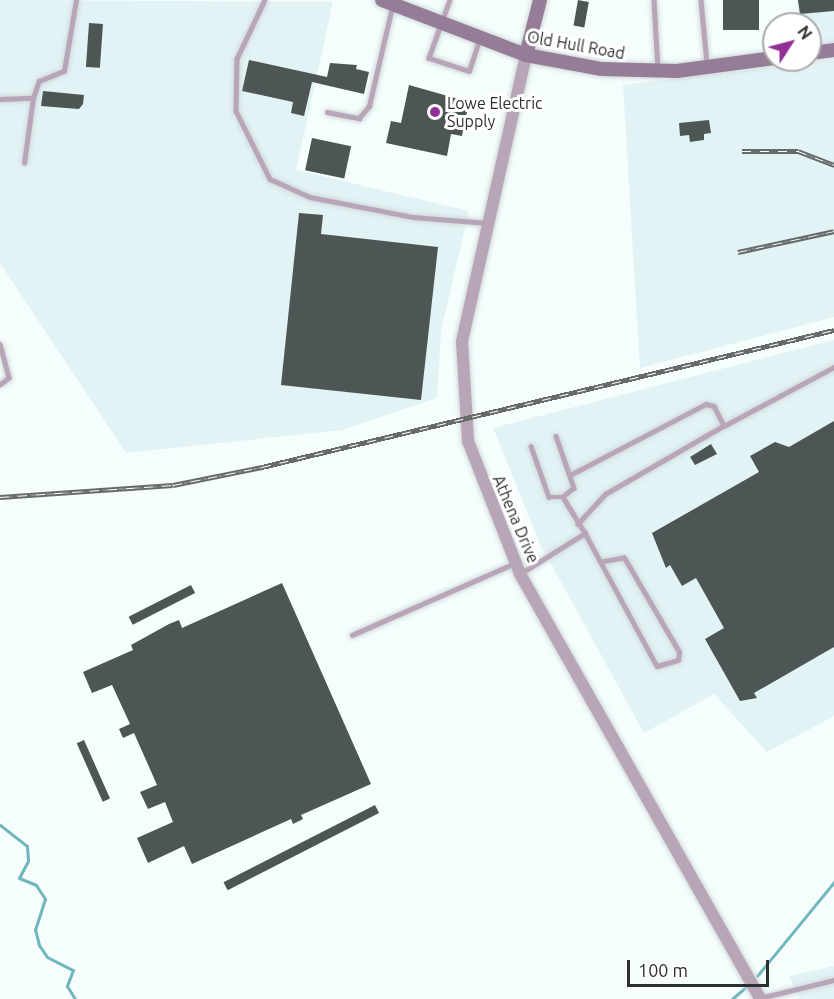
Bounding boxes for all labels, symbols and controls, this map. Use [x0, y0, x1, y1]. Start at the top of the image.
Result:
north arrow [762, 12, 822, 72]
text: N [794, 22, 816, 43]
street label: Old Hull Road [526, 27, 626, 63]
place label: Lowe Electric Supply [447, 93, 543, 131]
marker: Lowe Electric Supply [428, 105, 442, 119]
street label: Athena Drive [489, 472, 543, 566]
scale bar [630, 948, 772, 986]
text: 100 m [638, 960, 688, 980]

